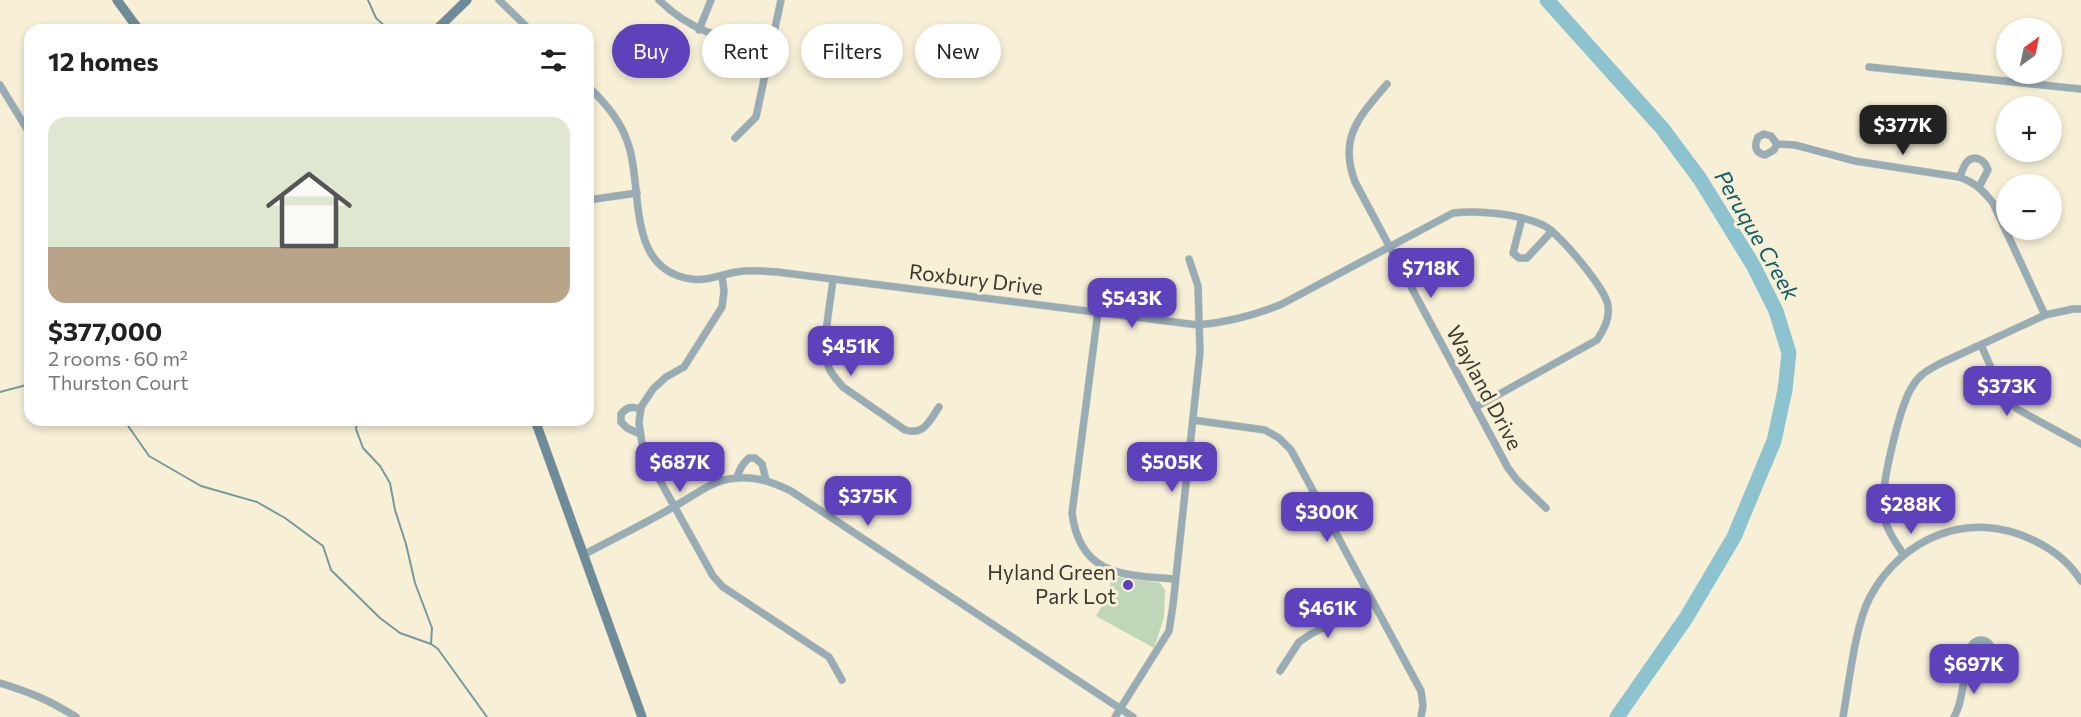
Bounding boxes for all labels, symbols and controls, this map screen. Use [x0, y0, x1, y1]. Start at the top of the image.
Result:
north arrow [1996, 18, 2062, 84]
map controls [1996, 18, 2062, 240]
chip: Buy [612, 24, 690, 78]
chip: Rent [702, 24, 789, 78]
chip: Filters [801, 24, 903, 78]
chip: New [915, 24, 1001, 78]
icon: filters [537, 44, 570, 77]
text: 12 homes [48, 45, 159, 76]
button: + [1996, 96, 2062, 162]
pin: $377K [1861, 105, 1945, 156]
text: $377K [1874, 112, 1932, 136]
icon: home [255, 156, 363, 264]
water label: Peruque Creek [1709, 165, 1806, 306]
button: − [1996, 174, 2062, 240]
pin: $718K [1389, 248, 1473, 299]
text: $718K [1402, 255, 1460, 279]
street label: Roxbury Drive [908, 258, 1045, 299]
pin: $543K [1090, 278, 1174, 329]
text: $543K [1101, 285, 1163, 309]
text: $377,000 [48, 315, 162, 346]
street label: Wayland Drive [1442, 321, 1529, 454]
pin: $451K [809, 326, 893, 377]
text: $451K [822, 333, 880, 357]
text: 2 rooms · 60 m² [48, 346, 188, 370]
pin: $373K [1965, 366, 2049, 417]
text: Thurston Court [48, 370, 188, 394]
text: $373K [1977, 373, 2037, 397]
pin: $687K [638, 442, 722, 493]
pin: $505K [1130, 442, 1214, 493]
text: $687K [650, 449, 710, 473]
text: $505K [1141, 449, 1203, 473]
pin: $375K [826, 476, 910, 527]
text: $375K [838, 483, 898, 507]
pin: $288K [1869, 484, 1953, 535]
text: $288K [1880, 491, 1942, 515]
pin: $300K [1285, 492, 1369, 543]
text: $300K [1295, 499, 1359, 523]
place label: Hyland Green Park Lot [987, 559, 1116, 608]
marker: Hyland Green Park Lot [1121, 578, 1135, 592]
pin: $461K [1286, 588, 1370, 639]
text: $461K [1298, 595, 1358, 619]
pin: $697K [1932, 644, 2016, 695]
text: $697K [1944, 651, 2004, 675]

